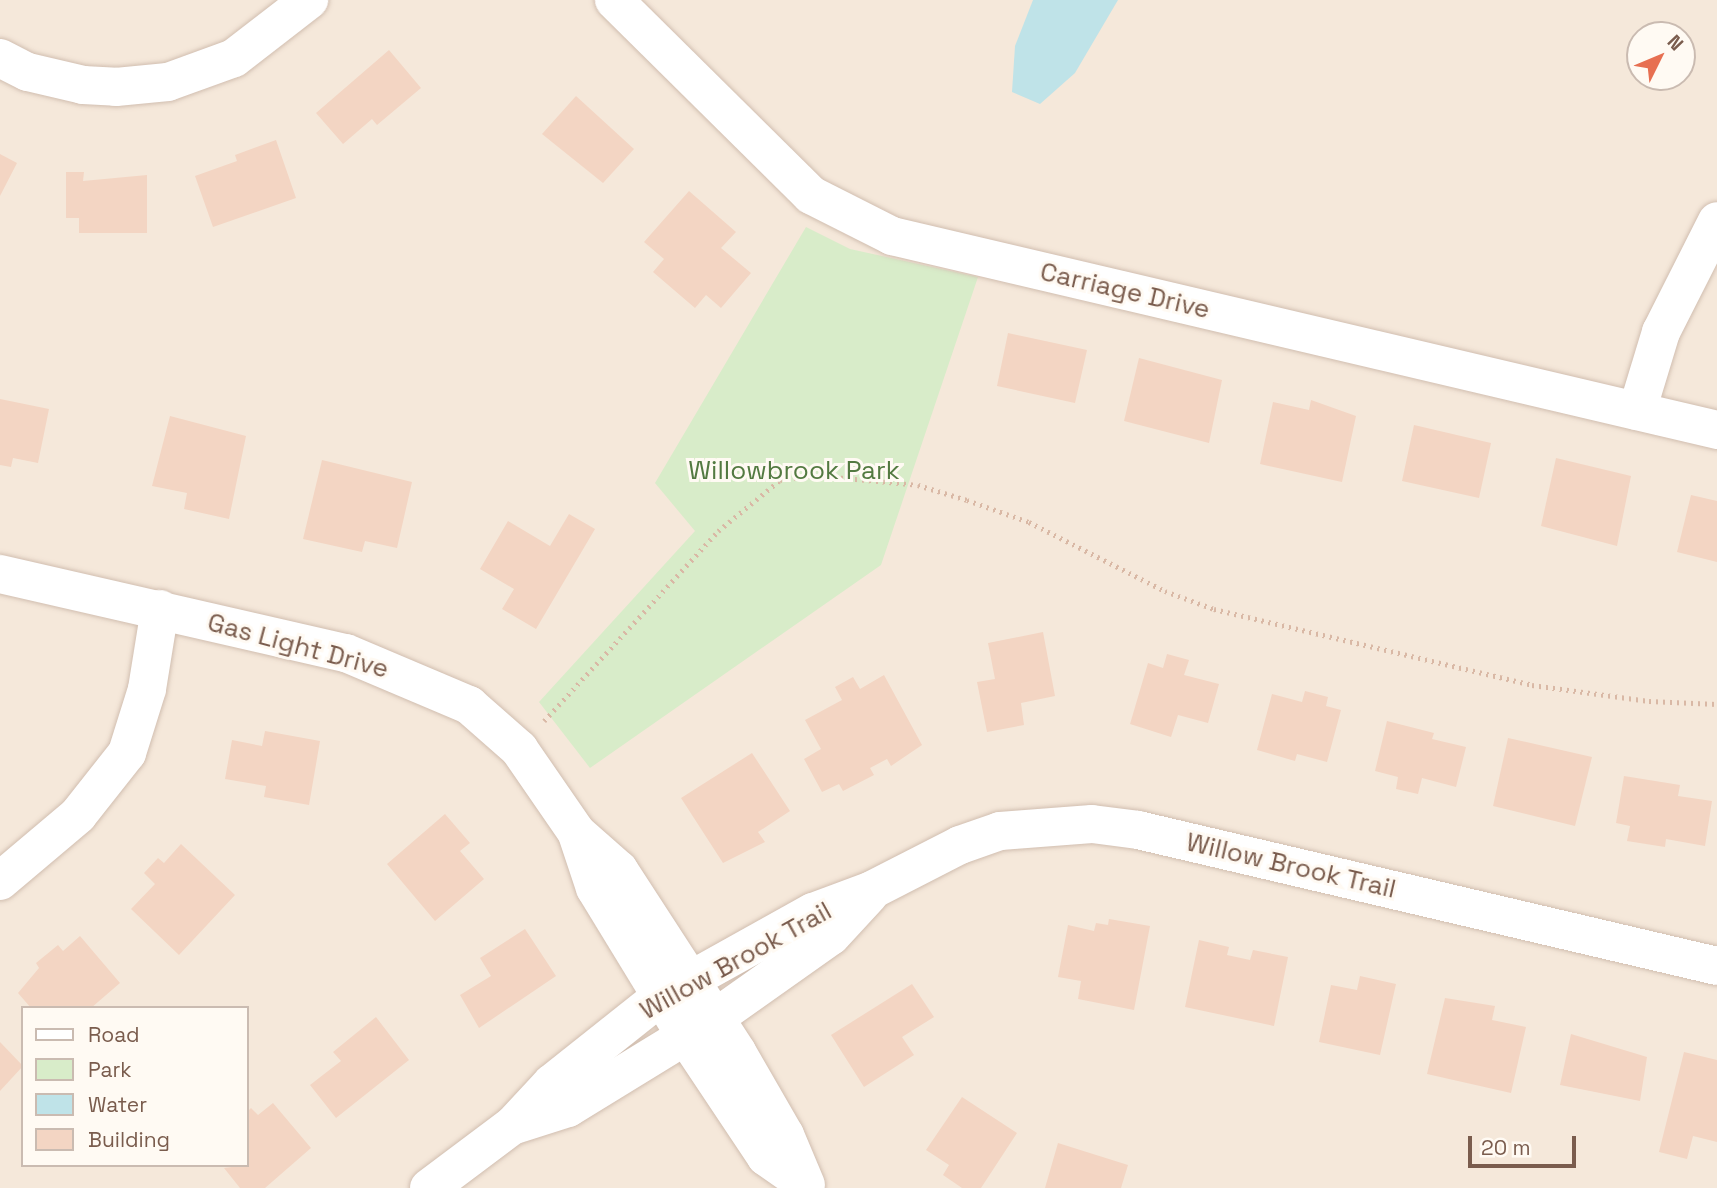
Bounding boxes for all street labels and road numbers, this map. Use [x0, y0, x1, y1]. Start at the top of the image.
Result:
street label: Carriage Drive [1037, 256, 1213, 326]
street label: Gas Light Drive [204, 607, 392, 685]
street label: Willow Brook Trail [1183, 827, 1399, 905]
street label: Willow Brook Trail [634, 895, 838, 1027]

